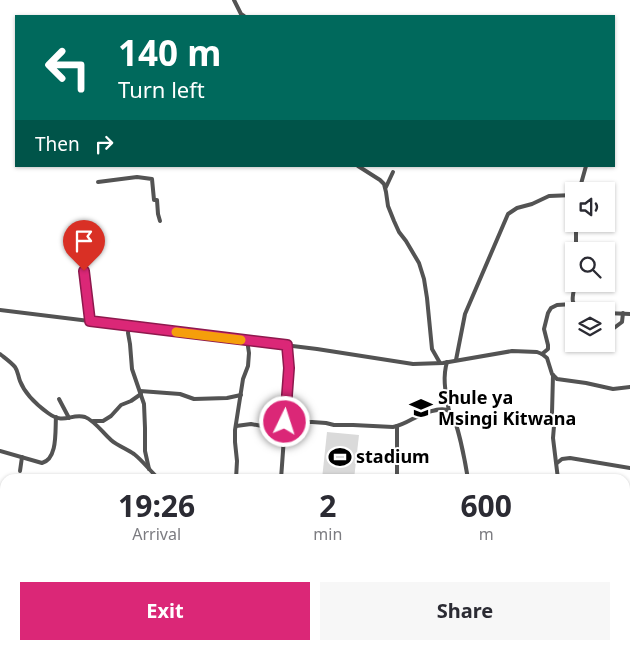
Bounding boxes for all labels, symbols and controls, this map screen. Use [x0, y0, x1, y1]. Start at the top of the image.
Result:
text: 140 m [118, 29, 221, 76]
icon: left [35, 35, 100, 100]
text: Turn left [118, 74, 205, 104]
icon: right [90, 130, 118, 158]
text: Then [35, 131, 80, 157]
map controls [565, 182, 615, 352]
button: sound [565, 182, 615, 232]
pin [63, 220, 105, 271]
icon: arrive [70, 227, 98, 255]
button: search [565, 242, 615, 292]
button: layers [565, 302, 615, 352]
place label: Shule ya Msingi Kitwana [438, 385, 576, 430]
position arrow [258, 395, 310, 447]
school or university icon: Shule ya Msingi Kitwana [408, 395, 434, 421]
sports icon: stadium [327, 444, 353, 470]
place label: stadium [356, 444, 430, 468]
text: 19:26 [118, 485, 195, 526]
text: 2 [319, 485, 336, 526]
text: 600 [460, 485, 512, 526]
text: Arrival [132, 523, 181, 545]
text: min [313, 523, 342, 545]
text: m [479, 523, 494, 545]
button: Exit [20, 582, 310, 640]
button: Share [320, 582, 610, 640]

